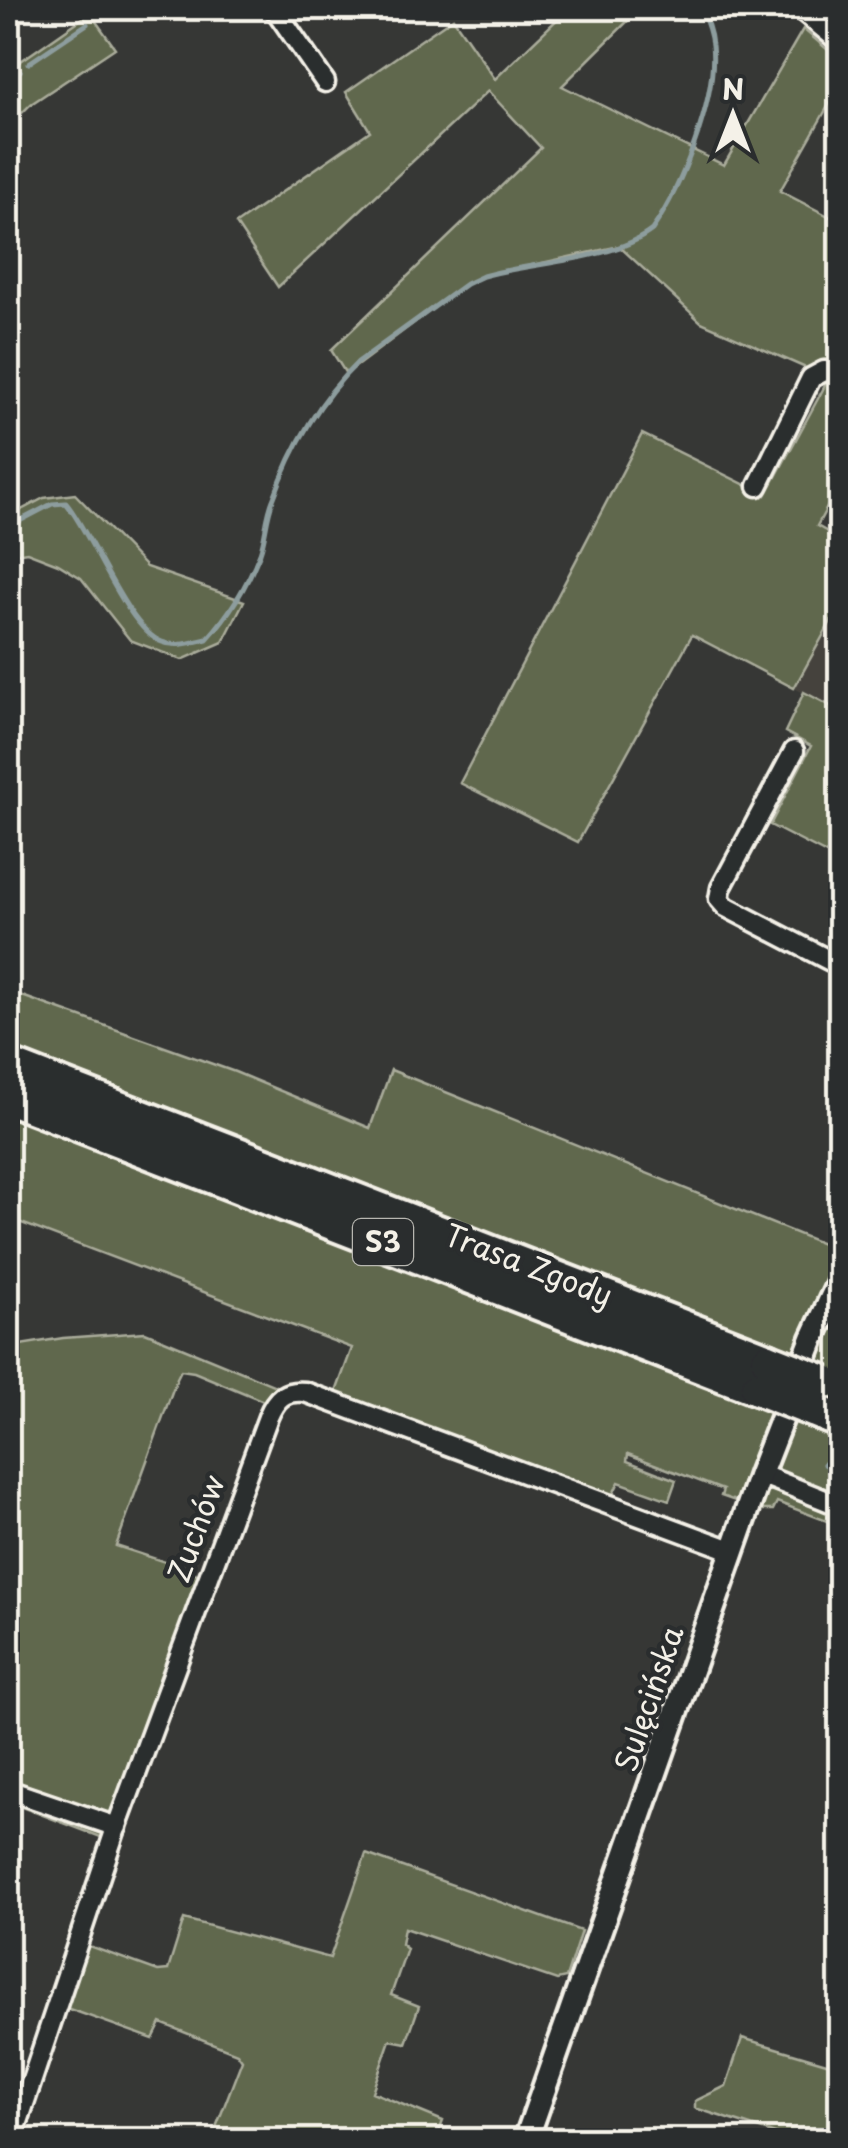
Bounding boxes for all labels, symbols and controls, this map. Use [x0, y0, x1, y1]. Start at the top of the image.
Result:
north arrow [683, 65, 783, 165]
text: N [722, 67, 744, 110]
street label: Trasa Zgody [438, 1211, 619, 1316]
road number: S3 [353, 1219, 413, 1265]
street label: Zuchów [155, 1468, 235, 1588]
street label: Sulęcińska [602, 1619, 694, 1777]

